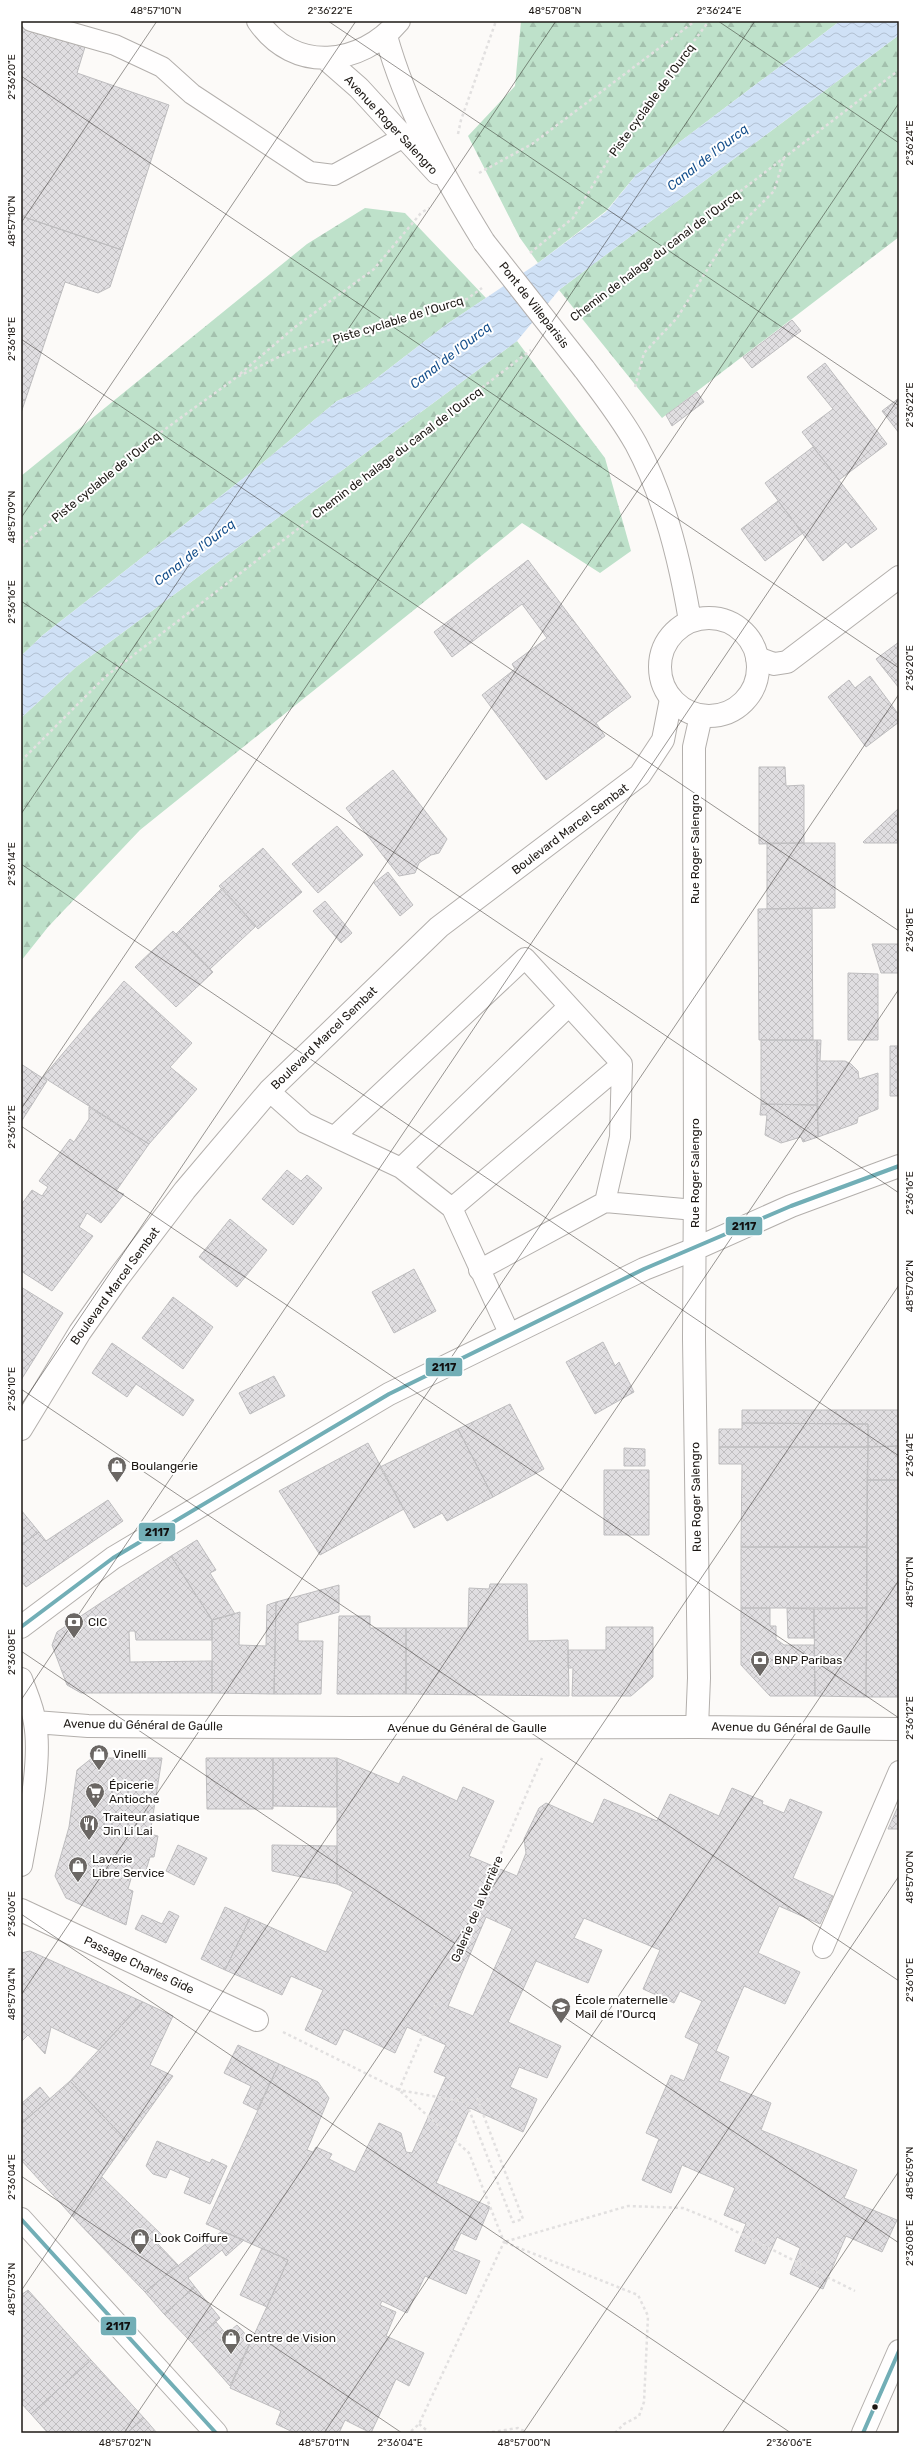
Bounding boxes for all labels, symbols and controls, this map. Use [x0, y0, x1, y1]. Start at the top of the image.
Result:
text: 48°57'10"N [130, 5, 182, 17]
text: 2°36'22"E [307, 5, 353, 17]
text: 48°57'08"N [528, 5, 582, 17]
text: 2°36'24"E [696, 5, 742, 17]
street label: Piste cyclable de l'Ourcq [606, 41, 698, 159]
text: 2°36'20"E [6, 54, 18, 100]
street label: Avenue Roger Salengro [341, 73, 441, 177]
text: 2°36'24"E [904, 120, 916, 166]
water label: Canal de l'Ourcq [664, 121, 751, 194]
street label: Chemin de halage du canal de l'Ourcq [567, 187, 743, 325]
text: 48°57'10"N [6, 195, 18, 247]
street label: Pont de Villeparisis [496, 259, 572, 351]
street label: Piste cyclable de l'Ourcq [331, 293, 465, 347]
text: 2°36'18"E [6, 317, 18, 361]
water label: Canal de l'Ourcq [407, 319, 494, 392]
text: 2°36'22"E [904, 382, 916, 428]
street label: Chemin de halage du canal de l'Ourcq [309, 384, 485, 522]
street label: Piste cyclable de l'Ourcq [49, 429, 163, 525]
text: 48°57'09"N [6, 491, 18, 543]
water label: Canal de l'Ourcq [151, 516, 238, 589]
text: 2°36'16"E [6, 580, 18, 624]
text: 2°36'20"E [904, 645, 916, 691]
street label: Boulevard Marcel Sembat [509, 780, 631, 877]
street label: Rue Roger Salengro [688, 794, 702, 904]
text: 2°36'14"E [6, 842, 18, 886]
text: 2°36'18"E [904, 908, 916, 952]
street label: Boulevard Marcel Sembat [268, 983, 380, 1092]
text: 2°36'12"E [6, 1105, 18, 1149]
street label: Rue Roger Salengro [688, 1118, 702, 1228]
text: 2°36'16"E [904, 1171, 916, 1215]
line badge: 2117 [725, 1216, 763, 1236]
text: 2117 [732, 1220, 757, 1233]
street label: Boulevard Marcel Sembat [68, 1224, 163, 1348]
text: 48°57'02"N [904, 1260, 916, 1312]
line badge: 2117 [425, 1357, 463, 1377]
text: 2117 [432, 1361, 457, 1374]
text: 2°36'10"E [6, 1367, 18, 1411]
text: 2°36'14"E [904, 1433, 916, 1477]
street label: Rue Roger Salengro [688, 1442, 704, 1552]
shop icon: Boulangerie [106, 1455, 128, 1483]
place label: Boulangerie [131, 1459, 198, 1473]
line badge: 2117 [138, 1522, 176, 1542]
text: 2117 [145, 1526, 170, 1539]
text: 48°57'01"N [904, 1556, 916, 1608]
bank icon: CIC [63, 1611, 85, 1639]
place label: CIC [88, 1615, 107, 1629]
text: 2°36'08"E [6, 1629, 18, 1675]
bank icon: BNP Paribas [749, 1649, 771, 1677]
place label: BNP Paribas [774, 1653, 842, 1667]
text: 2°36'12"E [904, 1696, 916, 1740]
street label: Avenue du Général de Gaulle [63, 1717, 223, 1733]
street label: Avenue du Général de Gaulle [711, 1720, 871, 1736]
street label: Avenue du Général de Gaulle [387, 1721, 547, 1735]
shop icon: Vinelli [88, 1743, 110, 1771]
place label: Vinelli [113, 1747, 147, 1761]
place label: Épicerie Antioche [109, 1778, 160, 1806]
supermarket icon: Épicerie Antioche [84, 1781, 106, 1809]
place label: Traiteur asiatique Jin Li Lai [103, 1810, 200, 1838]
restaurant icon: Traiteur asiatique Jin Li Lai [78, 1813, 100, 1841]
text: 48°57'00"N [904, 1850, 916, 1904]
place label: Laverie Libre Service [92, 1852, 165, 1880]
street label: Galerie de la Verrière [448, 1853, 506, 1964]
shop icon: Laverie Libre Service [67, 1855, 89, 1883]
text: 2°36'06"E [6, 1891, 18, 1937]
street label: Passage Charles Gide [82, 1933, 197, 1997]
text: 2°36'10"E [904, 1958, 916, 2002]
text: 48°57'04"N [6, 1968, 18, 2020]
place label: École maternelle Mail de l'Ourcq [575, 1993, 668, 2021]
school or university icon: École maternelle Mail de l'Ourcq [550, 1996, 572, 2024]
text: 48°56'59"N [904, 2147, 916, 2199]
text: 2°36'04"E [6, 2154, 18, 2200]
text: 2°36'08"E [904, 2220, 916, 2266]
shop icon: Look Coiffure [129, 2227, 151, 2255]
place label: Look Coiffure [154, 2231, 228, 2245]
text: 48°57'03"N [6, 2263, 18, 2315]
line badge: 2117 [100, 2316, 137, 2336]
text: 2117 [106, 2320, 131, 2333]
shop icon: Centre de Vision [220, 2327, 242, 2355]
place label: Centre de Vision [245, 2331, 336, 2345]
unlabelled marker [870, 2402, 880, 2412]
text: 48°57'02"N [99, 2437, 151, 2449]
text: 48°57'01"N [298, 2437, 350, 2449]
text: 2°36'04"E [377, 2437, 423, 2449]
text: 48°57'00"N [497, 2437, 551, 2449]
text: 2°36'06"E [766, 2437, 812, 2449]

